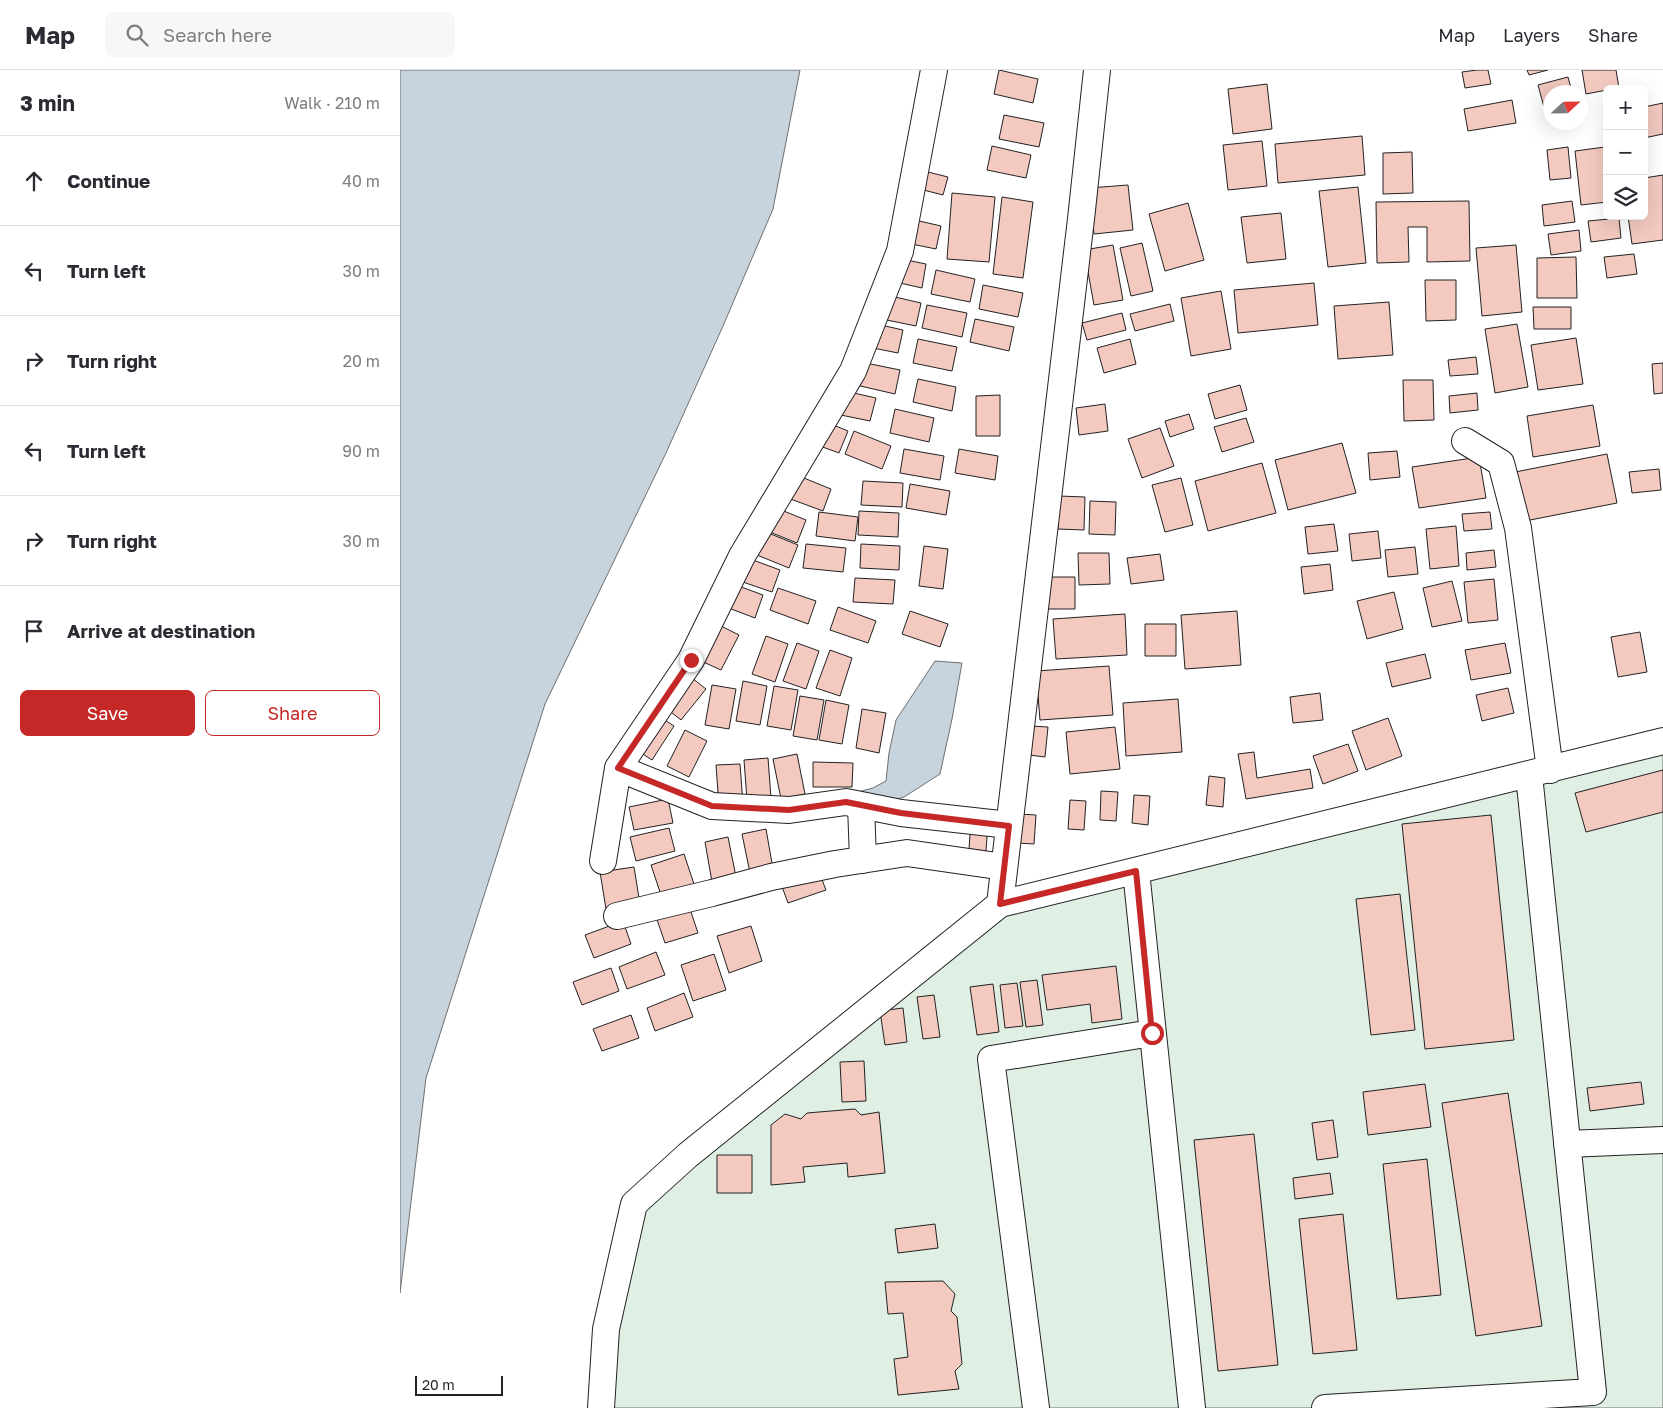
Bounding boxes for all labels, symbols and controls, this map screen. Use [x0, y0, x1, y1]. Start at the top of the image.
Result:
search box [105, 12, 455, 57]
text: Map [25, 20, 75, 49]
icon: search [123, 21, 151, 49]
text: Search here [163, 23, 272, 46]
text: Map [1438, 24, 1475, 46]
text: Layers [1503, 24, 1560, 46]
text: Share [1588, 24, 1638, 46]
north arrow [1543, 85, 1588, 130]
map controls [1603, 85, 1648, 220]
button: + [1603, 85, 1648, 130]
text: 3 min [20, 90, 75, 116]
text: Walk · 210 m [284, 93, 380, 113]
button: − [1603, 130, 1648, 175]
icon: ahead [20, 167, 48, 195]
text: Continue [67, 169, 150, 192]
text: 40 m [342, 171, 380, 191]
button: layers [1603, 175, 1648, 220]
icon: left [20, 257, 48, 285]
text: Turn left [67, 259, 146, 282]
text: 30 m [343, 261, 380, 281]
icon: right [20, 347, 48, 375]
text: Turn right [67, 349, 157, 372]
text: 20 m [343, 351, 380, 371]
icon: left [20, 437, 48, 465]
text: Turn left [67, 439, 146, 462]
text: 90 m [342, 441, 380, 461]
icon: right [20, 527, 48, 555]
text: Turn right [67, 529, 157, 552]
text: 30 m [343, 531, 380, 551]
icon: arrive [20, 617, 48, 645]
text: Arrive at destination [67, 619, 255, 642]
route end [680, 649, 703, 672]
button: Save [20, 690, 195, 736]
button: Share [205, 690, 380, 736]
route start [1141, 1022, 1164, 1045]
scale bar [415, 1373, 502, 1396]
text: 20 m [422, 1376, 455, 1393]

